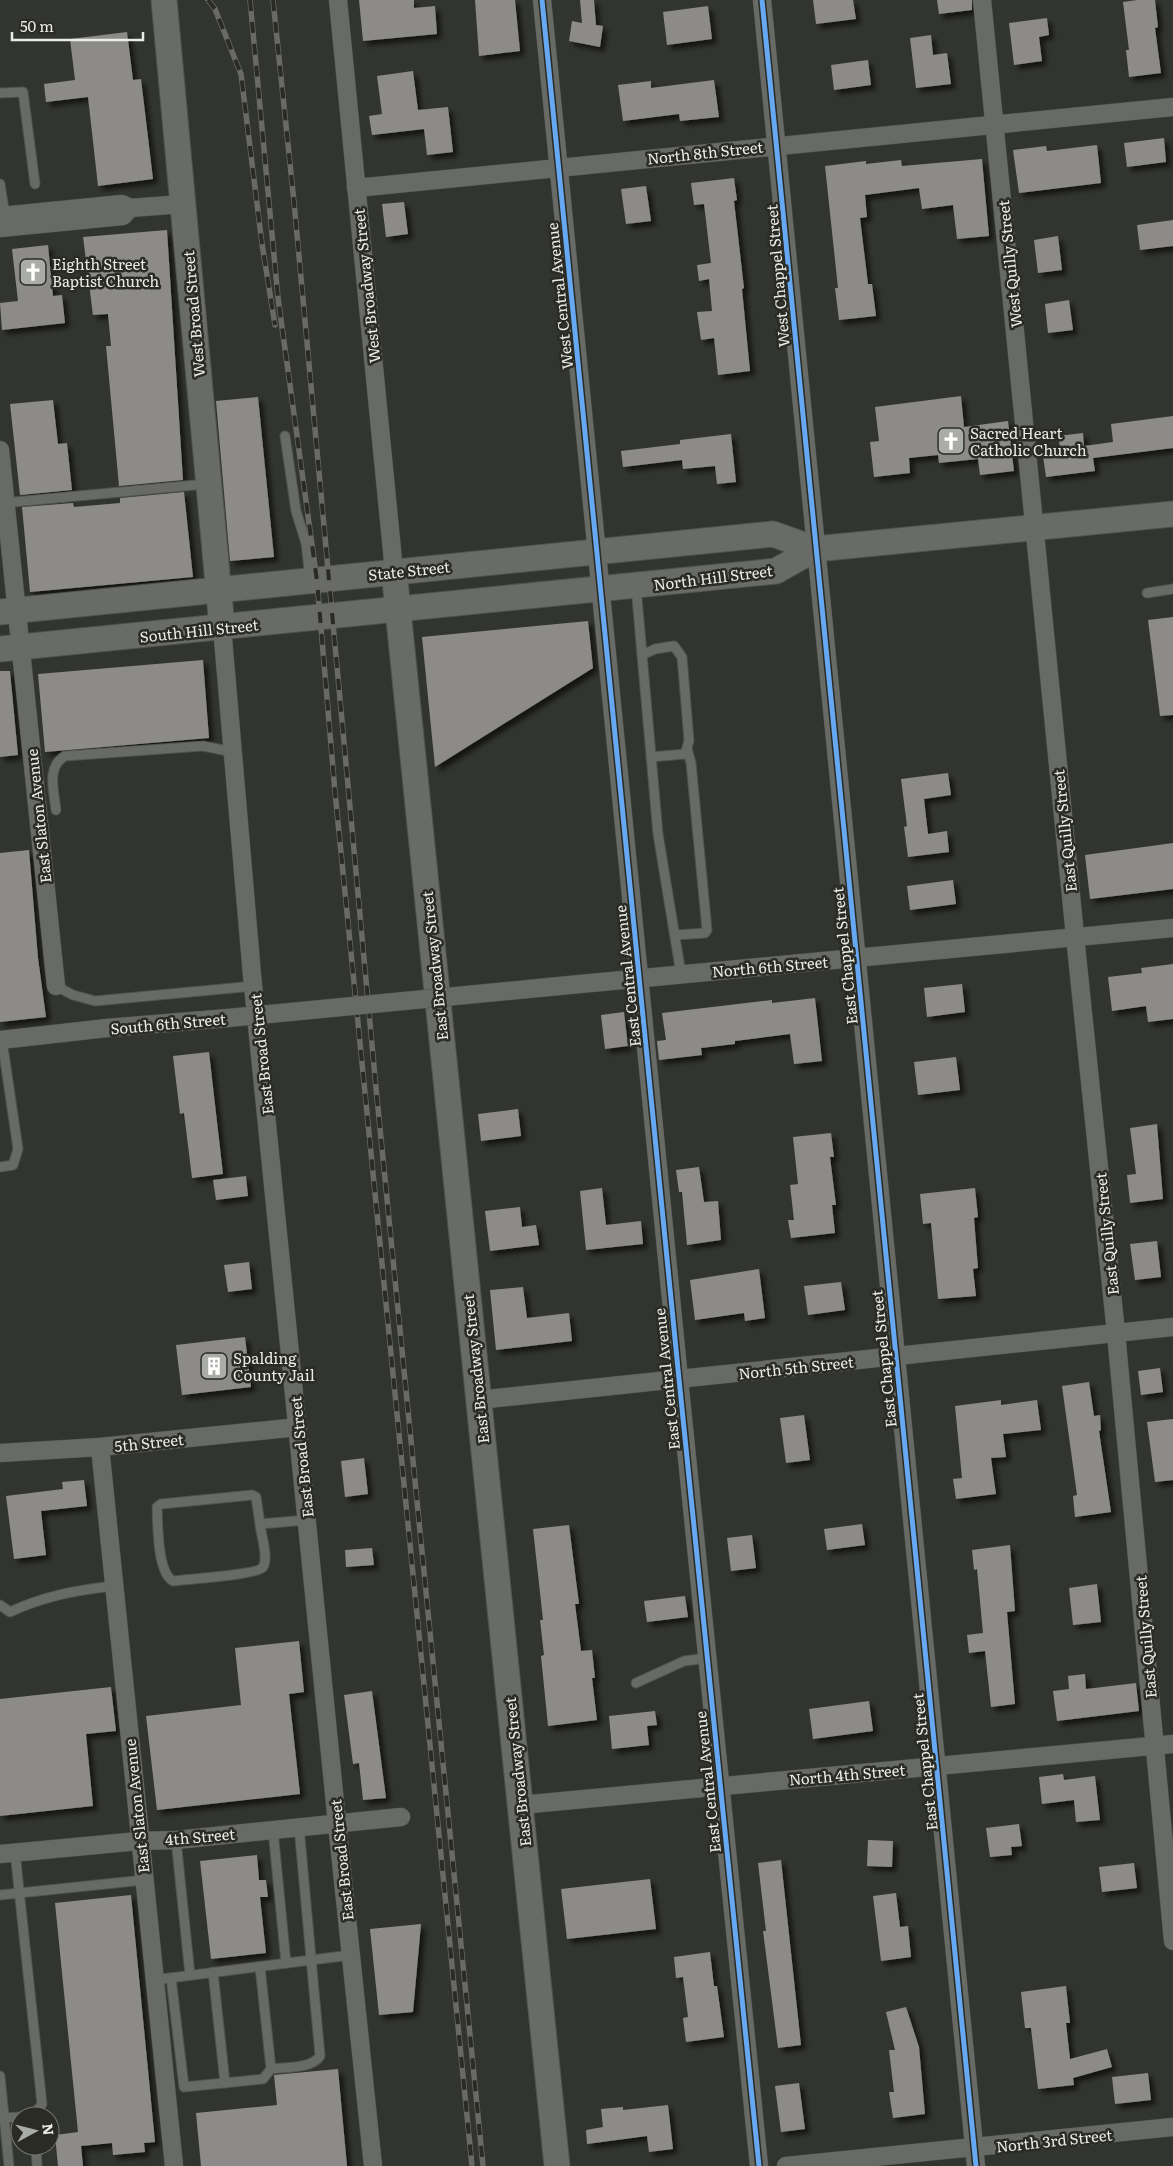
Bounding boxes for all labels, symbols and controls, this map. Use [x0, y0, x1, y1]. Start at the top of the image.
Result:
scale bar [12, 10, 144, 42]
text: 50 m [20, 14, 54, 37]
street label: North 8th Street [646, 134, 764, 170]
street label: West Quilly Street [991, 199, 1027, 329]
street label: West Chappel Street [759, 204, 795, 348]
street label: West Broadway Street [346, 208, 386, 364]
street label: West Central Avenue [540, 221, 578, 371]
street label: West Broad Street [176, 250, 210, 378]
place label: Eighth Street Baptist Church [52, 252, 159, 292]
church icon: Eighth Street Baptist Church [18, 257, 48, 287]
place label: Sacred Heart Catholic Church [970, 421, 1087, 461]
church icon: Sacred Heart Catholic Church [936, 426, 966, 456]
street label: State Street [367, 554, 451, 586]
street label: North Hill Street [652, 558, 774, 596]
street label: South Hill Street [138, 612, 260, 648]
street label: East Slaton Avenue [19, 747, 56, 884]
street label: East Quilly Street [1046, 769, 1082, 893]
street label: East Chappel Street [825, 886, 863, 1026]
street label: East Broadway Street [415, 890, 453, 1042]
street label: East Central Avenue [608, 904, 646, 1048]
street label: North 6th Street [711, 949, 829, 983]
street label: East Broad Street [243, 992, 279, 1116]
street label: South 6th Street [109, 1007, 227, 1039]
street label: East Quilly Street [1088, 1172, 1124, 1296]
street label: East Chappel Street [864, 1289, 902, 1429]
street label: East Broadway Street [456, 1293, 494, 1445]
street label: East Central Avenue [647, 1307, 685, 1451]
place label: Spalding County Jail [233, 1346, 315, 1386]
street label: North 5th Street [737, 1349, 855, 1385]
building icon: Spalding County Jail [199, 1351, 229, 1381]
street label: East Broad Street [283, 1395, 319, 1519]
street label: 5th Street [113, 1427, 185, 1457]
street label: East Quilly Street [1128, 1575, 1162, 1699]
street label: East Chappel Street [905, 1692, 943, 1832]
street label: East Broadway Street [498, 1696, 536, 1848]
street label: East Central Avenue [688, 1710, 726, 1854]
street label: East Slaton Avenue [117, 1737, 154, 1874]
street label: North 4th Street [788, 1757, 906, 1791]
street label: East Broad Street [323, 1798, 359, 1922]
street label: 4th Street [164, 1821, 236, 1851]
north arrow [10, 2106, 60, 2156]
text: N [38, 2122, 60, 2137]
street label: North 3rd Street [995, 2122, 1113, 2158]

